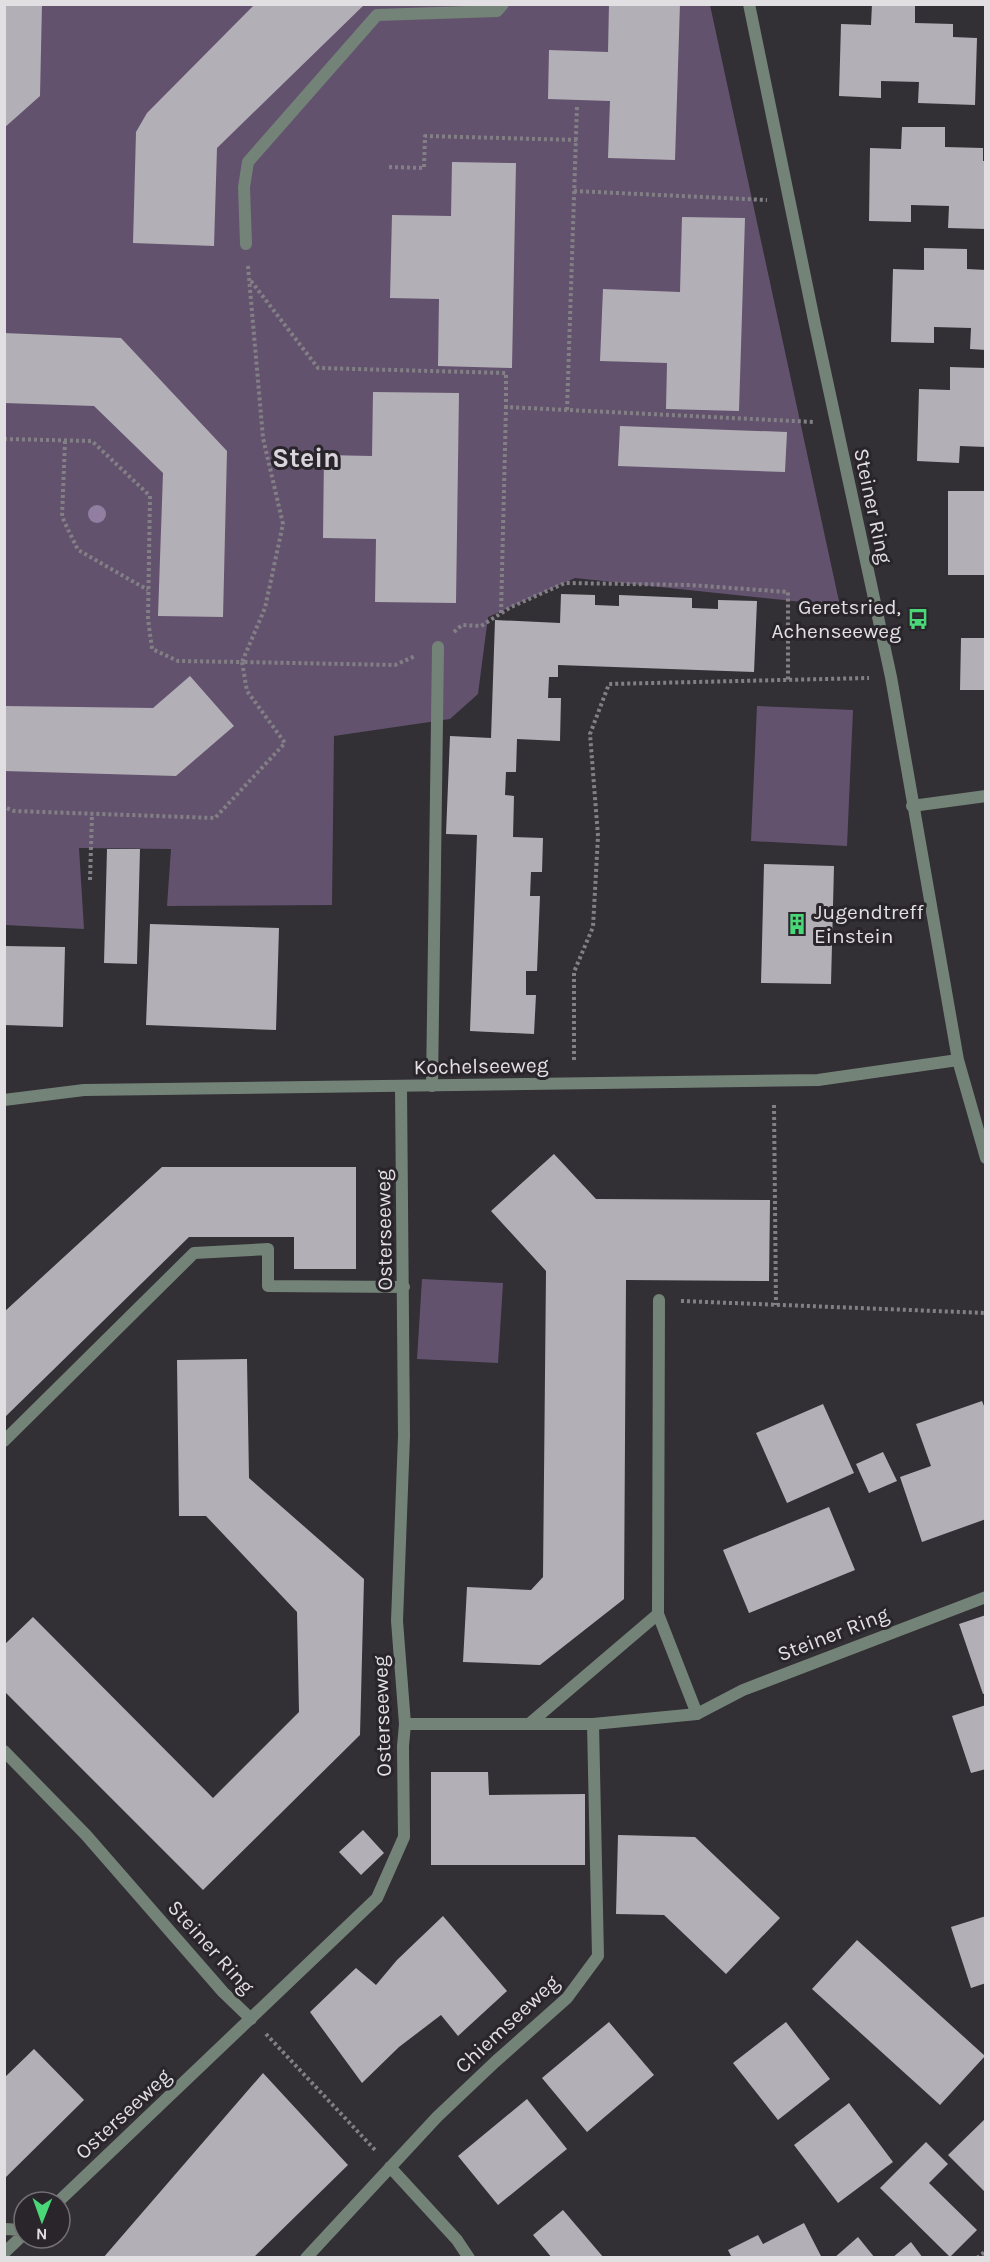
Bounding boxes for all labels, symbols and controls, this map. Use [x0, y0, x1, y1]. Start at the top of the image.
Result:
district label: Stein [272, 442, 340, 474]
street label: Steiner Ring [849, 446, 897, 566]
place label: Geretsried, Achenseeweg [772, 595, 901, 643]
bus stop icon: Geretsried, Achenseeweg [906, 607, 930, 631]
place label: Jugendtreff Einstein [814, 900, 924, 948]
building icon: Jugendtreff Einstein [785, 912, 809, 936]
street label: Kochelseeweg [413, 1053, 549, 1079]
street label: Osterseeweg [371, 1169, 397, 1291]
street label: Steiner Ring [774, 1602, 892, 1666]
street label: Osterseeweg [368, 1655, 396, 1777]
street label: Steiner Ring [163, 1895, 259, 1999]
street label: Chiemseeweg [450, 1970, 564, 2078]
street label: Osterseeweg [70, 2064, 176, 2164]
north arrow [12, 2190, 72, 2250]
text: N [36, 2225, 48, 2244]

